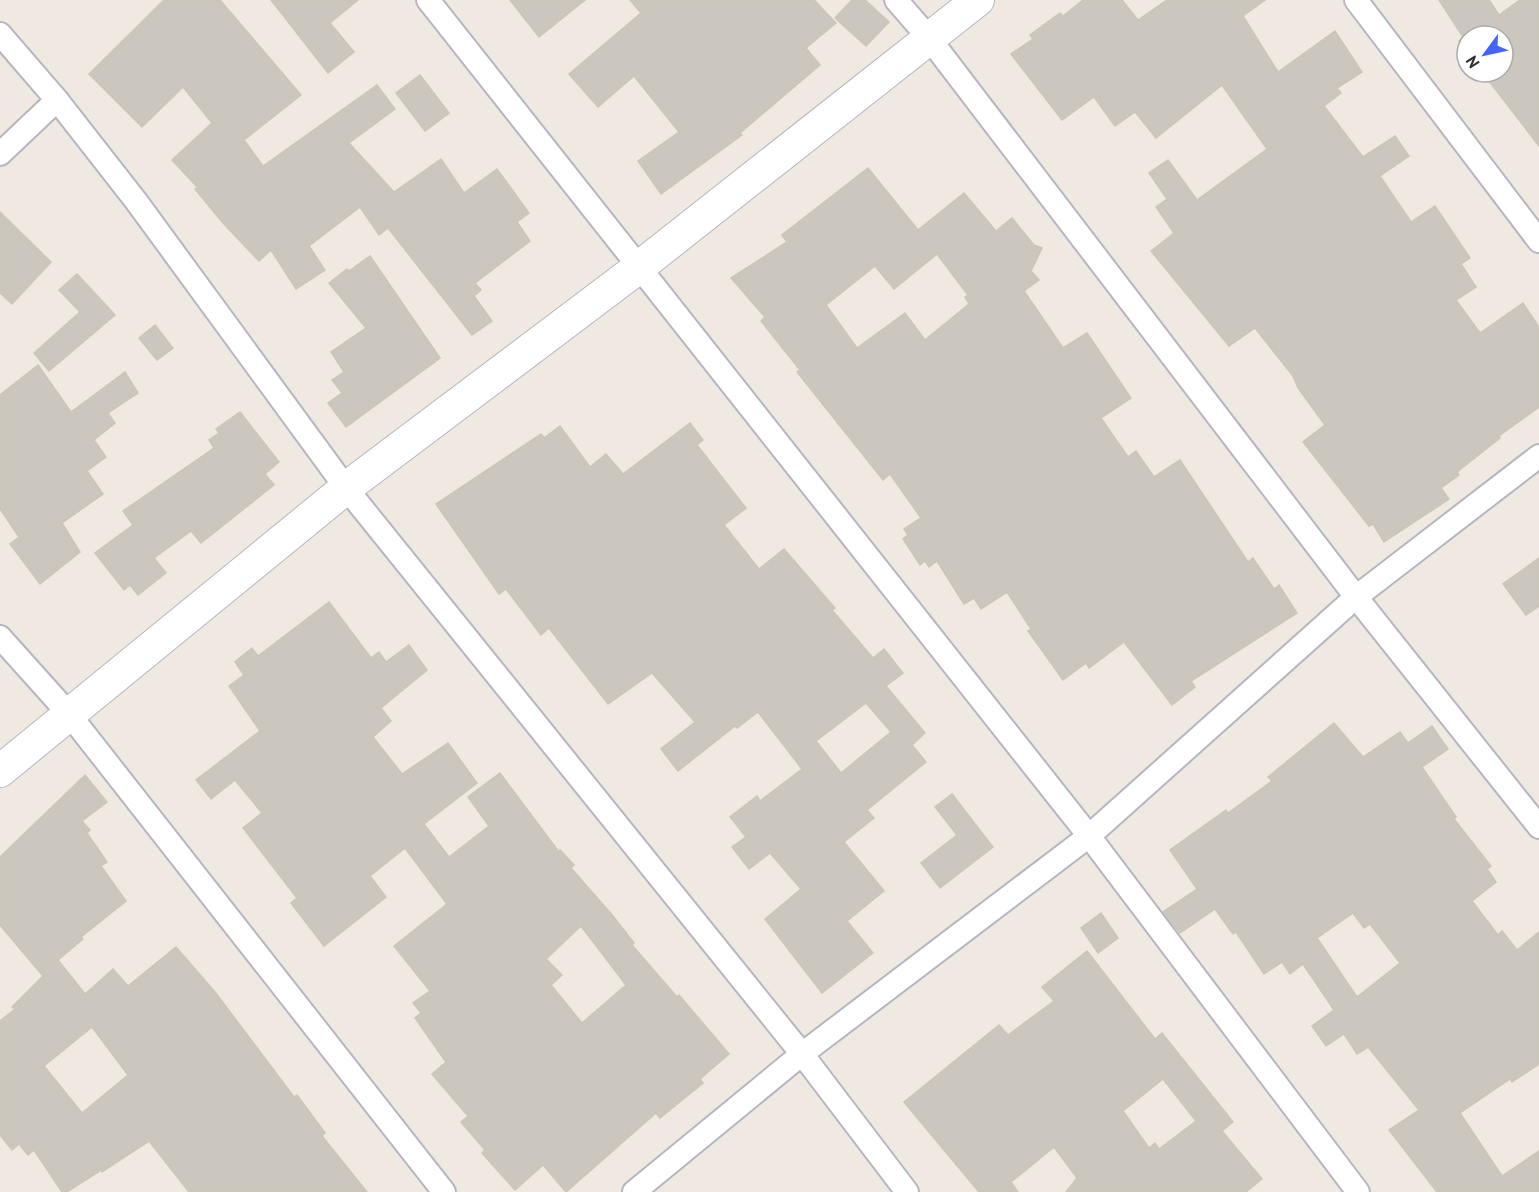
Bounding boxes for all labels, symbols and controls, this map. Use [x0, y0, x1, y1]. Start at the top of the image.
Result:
north arrow [1455, 24, 1515, 84]
text: N [1461, 52, 1484, 72]

